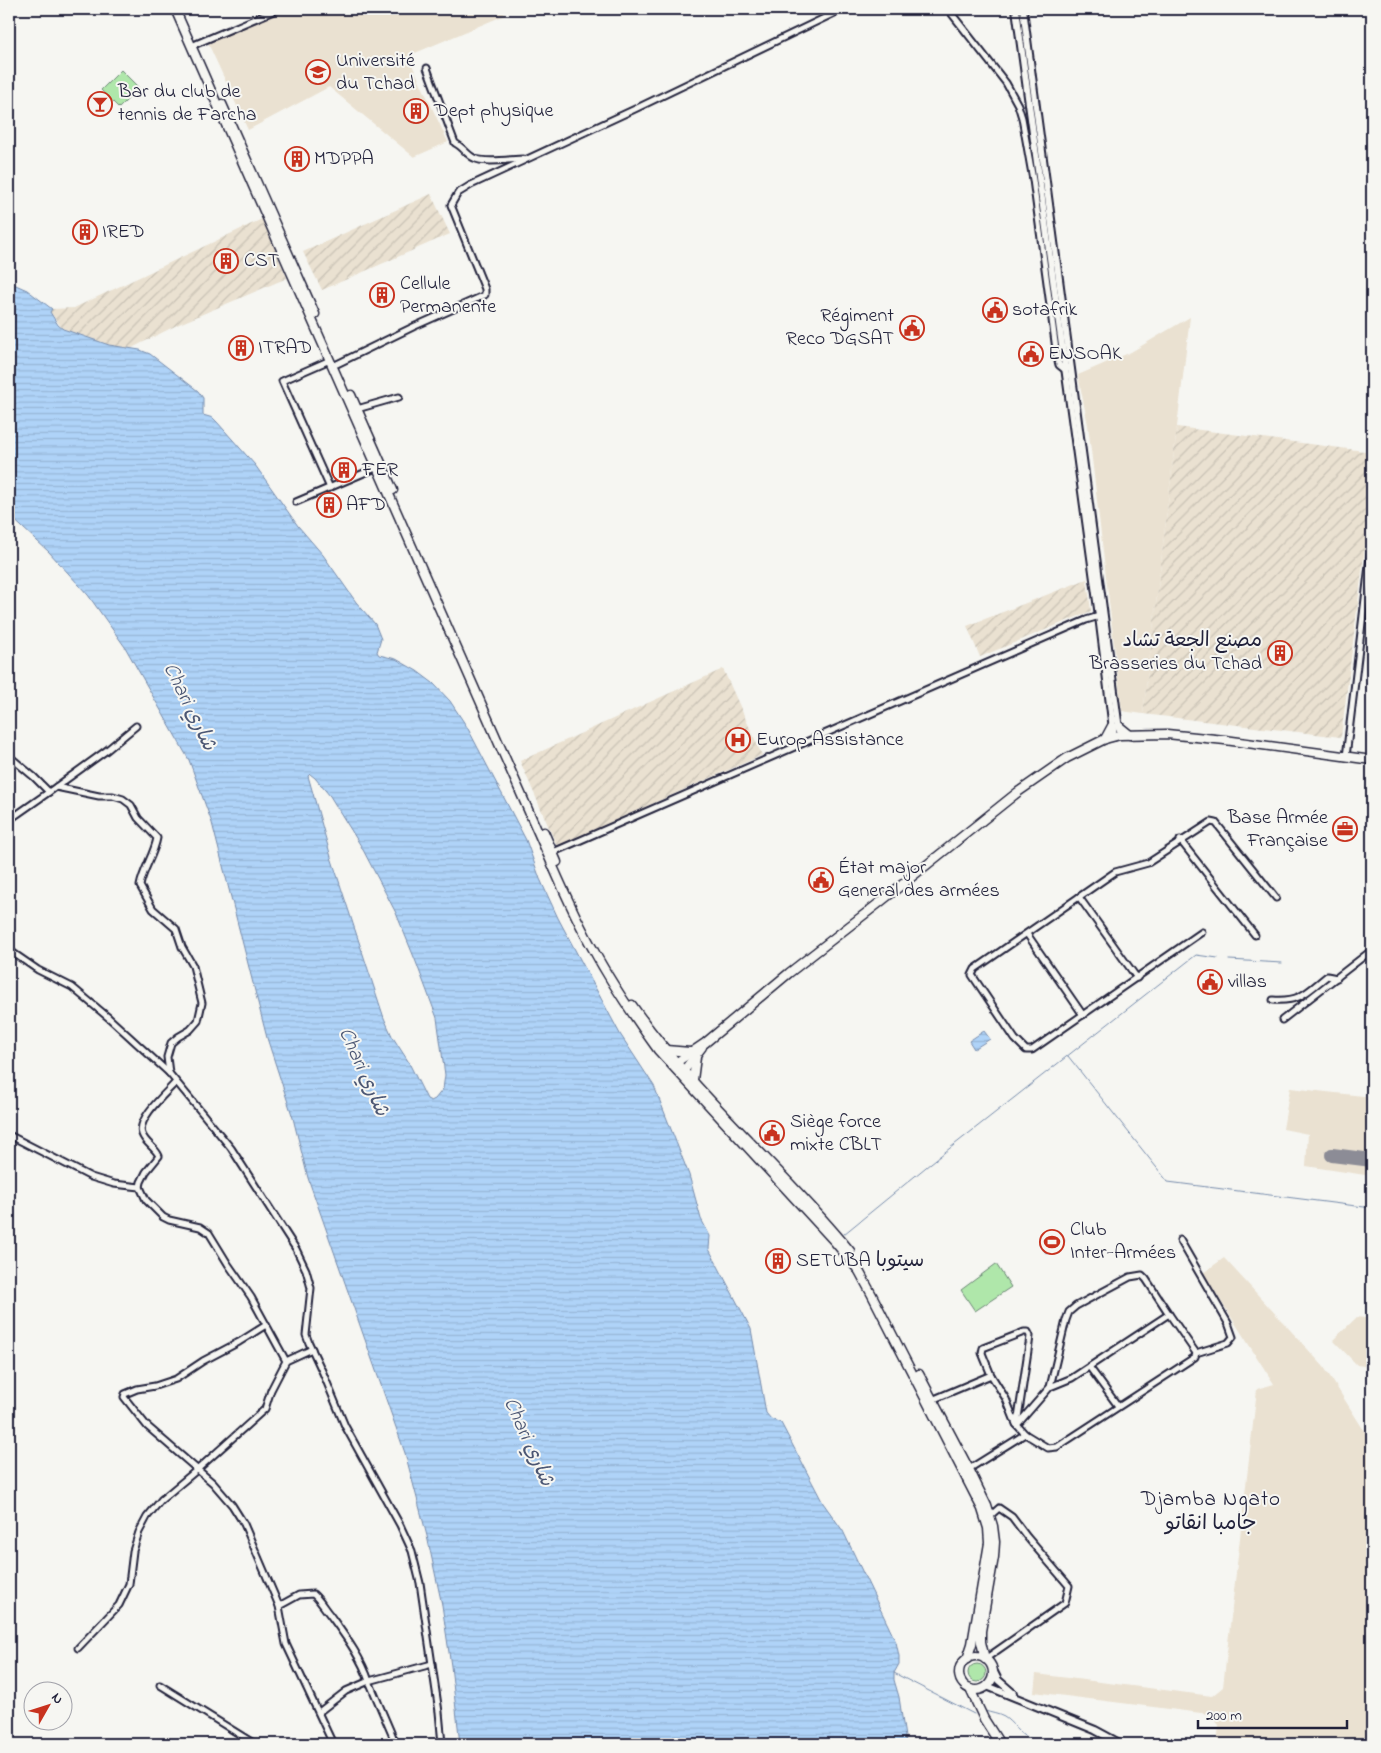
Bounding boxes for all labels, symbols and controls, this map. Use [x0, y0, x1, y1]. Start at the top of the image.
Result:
place label: Université du Tchad [336, 47, 415, 99]
school or university icon: Université du Tchad [305, 59, 331, 85]
place label: Bar du club de tennis de Farcha [117, 78, 257, 130]
bar icon: Bar du club de tennis de Farcha [87, 91, 113, 117]
place label: Dept physique [433, 97, 554, 126]
building icon: Dept physique [403, 98, 429, 124]
place label: MDPPA [314, 145, 374, 174]
building icon: MDPPA [284, 146, 310, 172]
place label: IRED [102, 218, 145, 247]
building icon: IRED [72, 219, 98, 245]
place label: CST [244, 247, 279, 276]
building icon: CST [213, 248, 239, 274]
place label: Cellule Permanente [400, 270, 496, 322]
building icon: Cellule Permanente [369, 282, 395, 308]
place label: sotafrik [1012, 296, 1078, 325]
public building icon: sotafrik [982, 297, 1008, 323]
place label: Régiment Reco DGSAT [786, 302, 894, 354]
public building icon: Régiment Reco DGSAT [899, 315, 925, 341]
place label: ITRAD [258, 334, 312, 363]
building icon: ITRAD [228, 335, 254, 361]
place label: ENSOAK [1048, 340, 1122, 369]
public building icon: ENSOAK [1018, 341, 1044, 367]
place label: FER [361, 456, 399, 485]
building icon: FER [331, 457, 357, 483]
place label: AFD [346, 491, 386, 520]
building icon: AFD [316, 492, 342, 518]
place label: مصنع الجعة تشاد Brasseries du Tchad [1089, 627, 1262, 679]
building icon: مصنع الجعة تشاد Brasseries du Tchad [1267, 640, 1293, 666]
water label: Chari شاري [155, 658, 223, 757]
place label: Europ Assistance [756, 726, 904, 755]
hospital icon: Europ Assistance [725, 727, 751, 753]
place label: Base Armée Française [1227, 804, 1328, 856]
office icon: Base Armée Française [1332, 816, 1358, 842]
place label: État major General des armées [838, 854, 1000, 906]
public building icon: État major General des armées [808, 867, 834, 893]
place label: villas [1228, 968, 1267, 997]
public building icon: villas [1197, 969, 1223, 995]
water label: Chari شاري [330, 1023, 396, 1122]
place label: Siège force mixte CBLT [790, 1108, 882, 1160]
public building icon: Siège force mixte CBLT [759, 1120, 785, 1146]
place label: Club Inter-Armées [1070, 1216, 1176, 1268]
sports icon: Club Inter-Armées [1039, 1229, 1065, 1255]
place label: SETUBA سيتوبا [796, 1247, 924, 1276]
building icon: SETUBA سيتوبا [765, 1248, 791, 1274]
water label: Chari شاري [495, 1393, 561, 1492]
district label: Djamba Ngato جامبا انقاتو [1140, 1485, 1281, 1539]
north arrow [22, 1680, 72, 1730]
text: N [46, 1688, 68, 1709]
scale bar [1198, 1698, 1347, 1730]
text: 200 m [1206, 1705, 1242, 1727]

